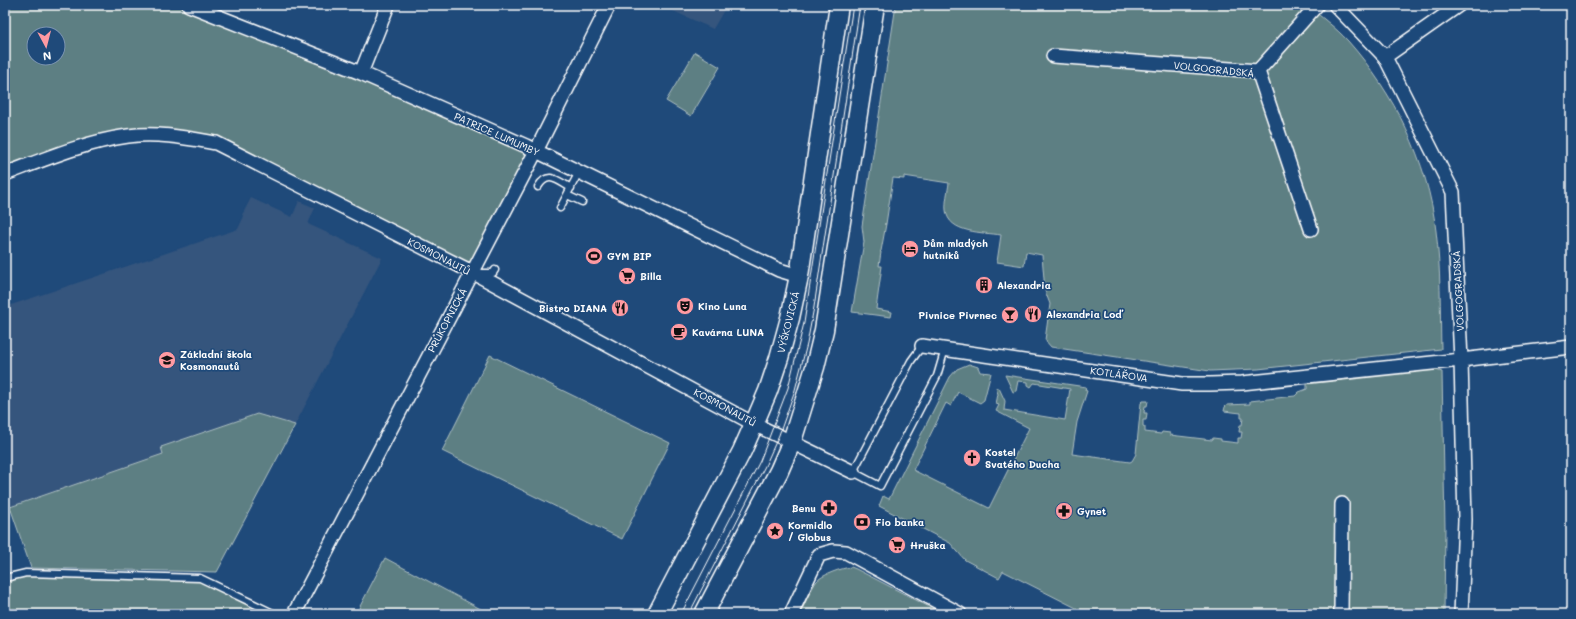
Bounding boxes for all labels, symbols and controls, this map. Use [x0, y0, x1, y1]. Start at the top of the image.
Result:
north arrow [26, 26, 66, 66]
text: N [42, 48, 52, 64]
street label: VOLGOGRADSKÁ [1173, 58, 1255, 80]
street label: PATRICE LUMUMBY [452, 109, 542, 159]
street label: KOSMONAUTŮ [405, 234, 473, 278]
place label: Dům mladých hutníků [923, 236, 988, 262]
hotel icon: Dům mladých hutníků [900, 239, 920, 259]
sports icon: GYM BIP [584, 246, 604, 266]
place label: GYM BIP [607, 249, 652, 263]
street label: VOLGOGRADSKÁ [1449, 250, 1467, 332]
supermarket icon: Billa [617, 266, 637, 286]
place label: Billa [640, 269, 662, 283]
building icon: Alexandria [974, 275, 994, 295]
place label: Alexandria [997, 278, 1051, 292]
street label: PRŮKOPNICKÁ [424, 285, 470, 355]
street label: VÝŠKOVICKÁ [774, 290, 802, 354]
theatre icon: Kino Luna [675, 296, 695, 316]
restaurant icon: Bistro DIANA [610, 298, 630, 318]
place label: Kino Luna [698, 299, 747, 313]
place label: Bistro DIANA [539, 301, 607, 315]
restaurant icon: Alexandria Loď [1023, 304, 1043, 324]
bar icon: Pivnice Pivrnec [1000, 305, 1020, 325]
place label: Alexandria Loď [1046, 307, 1124, 321]
place label: Pivnice Pivrnec [918, 308, 997, 322]
cafe icon: Kavárna LUNA [669, 322, 689, 342]
place label: Kavárna LUNA [692, 325, 764, 339]
place label: Základní škola Kosmonautů [180, 347, 252, 373]
school or university icon: Základní škola Kosmonautů [157, 350, 177, 370]
street label: KOTLÁŘOVA [1089, 363, 1149, 385]
street label: KOSMONAUTŮ [691, 385, 759, 429]
place label: Kostel Svatého Ducha [985, 445, 1060, 471]
church icon: Kostel Svatého Ducha [962, 448, 982, 468]
pharmacy icon: Benu [819, 498, 839, 518]
place label: Benu [792, 501, 816, 515]
pharmacy icon: Gynet [1054, 501, 1074, 521]
place label: Gynet [1077, 504, 1107, 518]
bank icon: Fio banka [852, 512, 872, 532]
place label: Fio banka [875, 515, 924, 529]
place label: Kormidlo / Globus [788, 518, 832, 544]
place icon: Kormidlo / Globus [765, 521, 785, 541]
supermarket icon: Hruška [887, 535, 907, 555]
place label: Hruška [910, 538, 946, 552]

